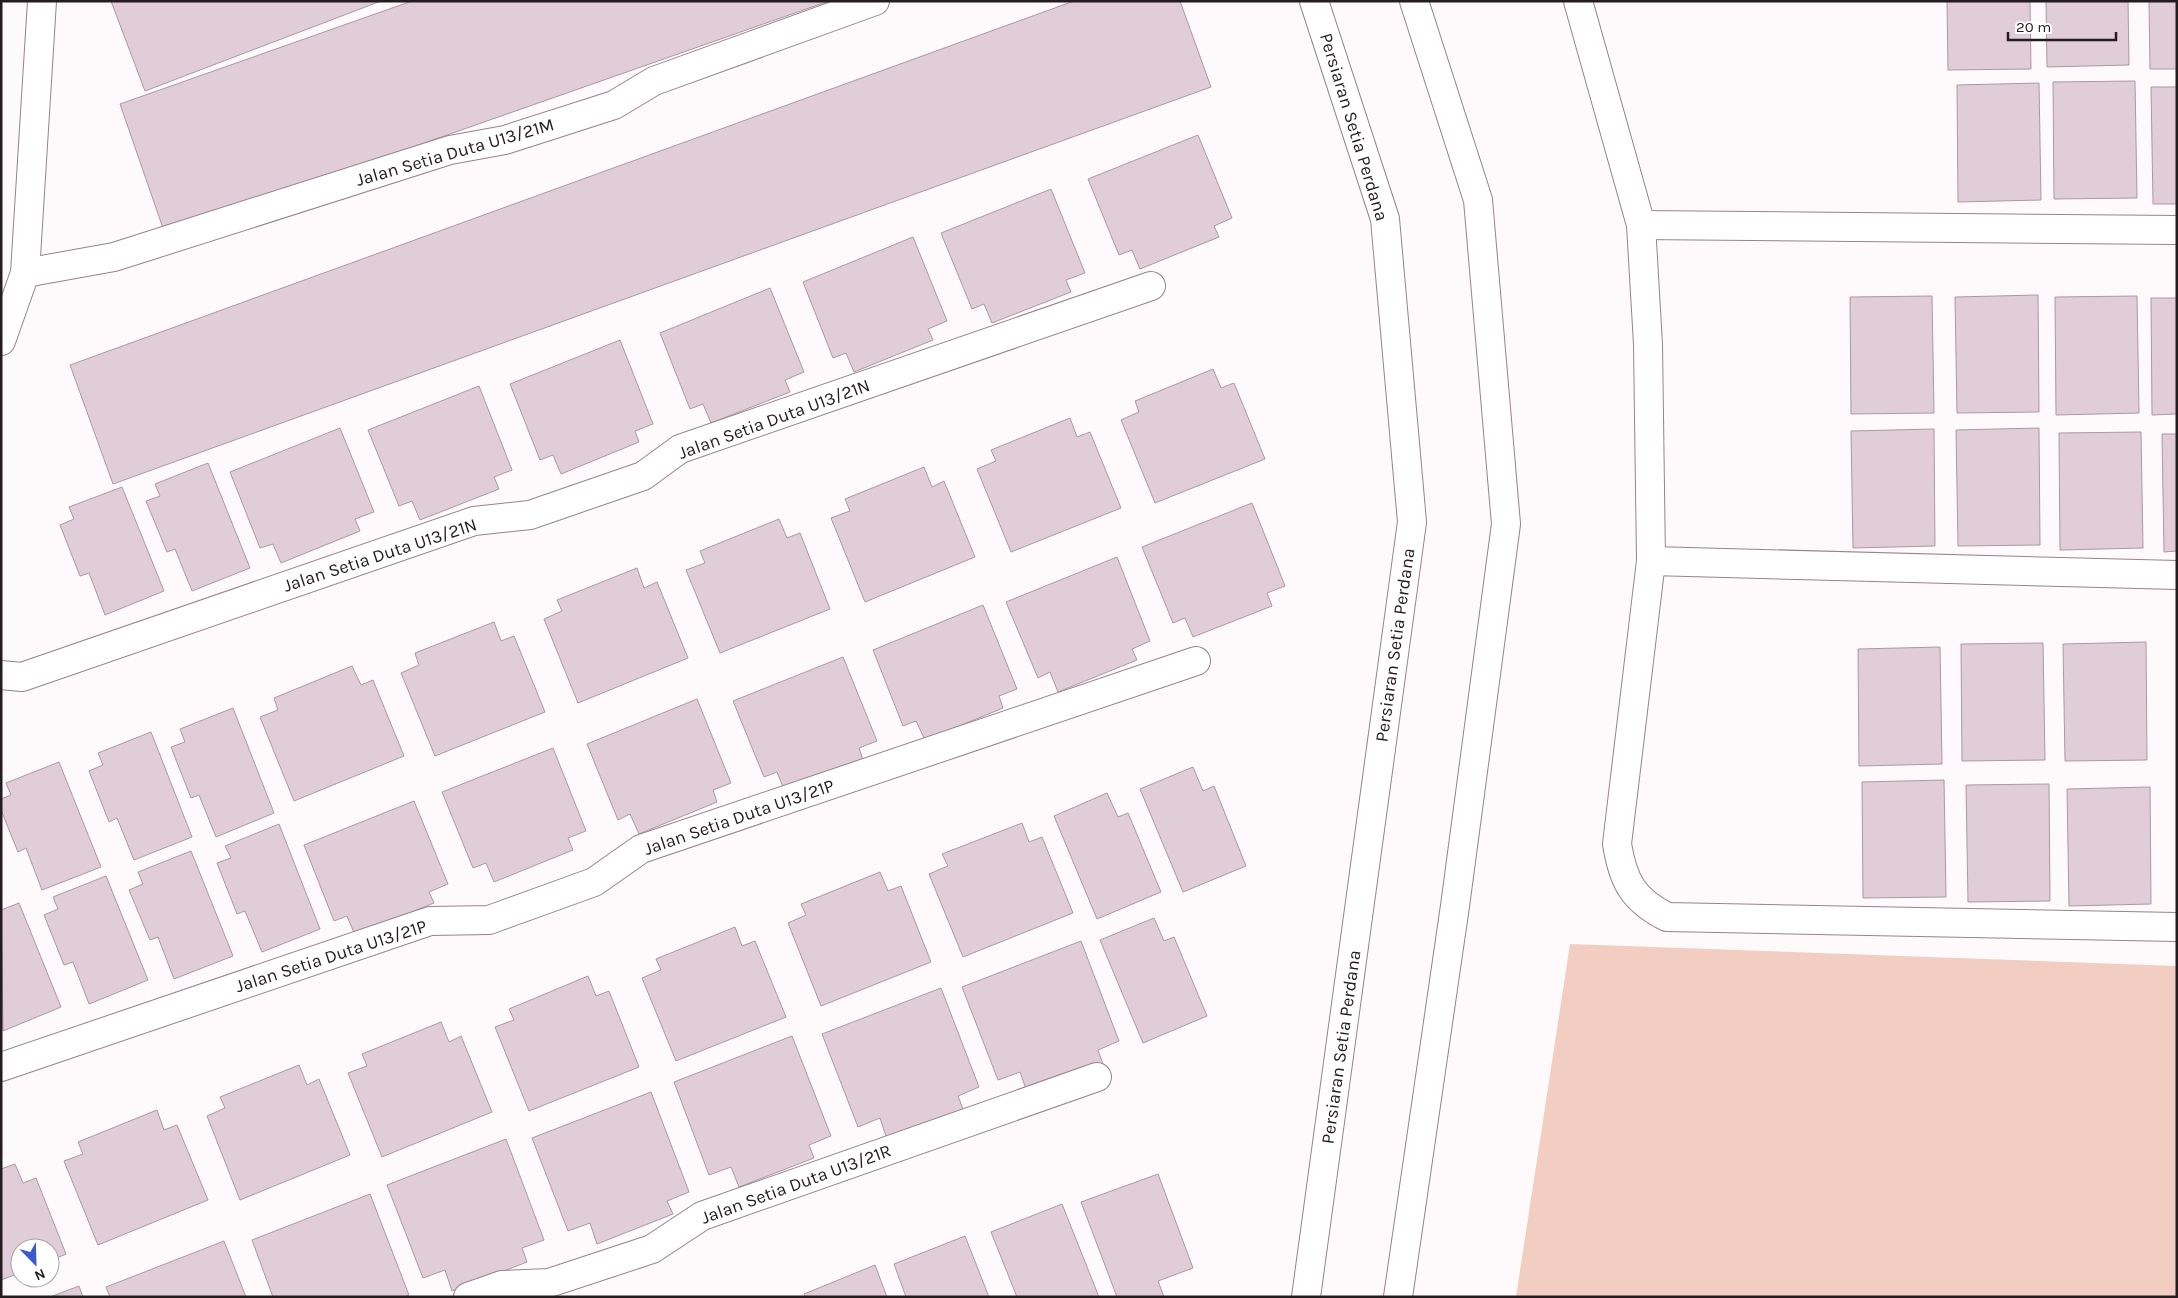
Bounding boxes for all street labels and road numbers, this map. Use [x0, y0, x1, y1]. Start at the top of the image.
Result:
street label: Persiaran Setia Perdana [1315, 30, 1393, 224]
street label: Jalan Setia Duta U13/21M [353, 113, 557, 191]
street label: Jalan Setia Duta U13/21N [675, 374, 873, 464]
street label: Jalan Setia Duta U13/21N [280, 513, 480, 597]
street label: Persiaran Setia Perdana [1371, 547, 1419, 743]
street label: Jalan Setia Duta U13/21P [641, 774, 837, 860]
street label: Jalan Setia Duta U13/21P [233, 915, 429, 997]
street label: Persiaran Setia Perdana [1317, 949, 1365, 1145]
street label: Jalan Setia Duta U13/21R [698, 1139, 894, 1229]

